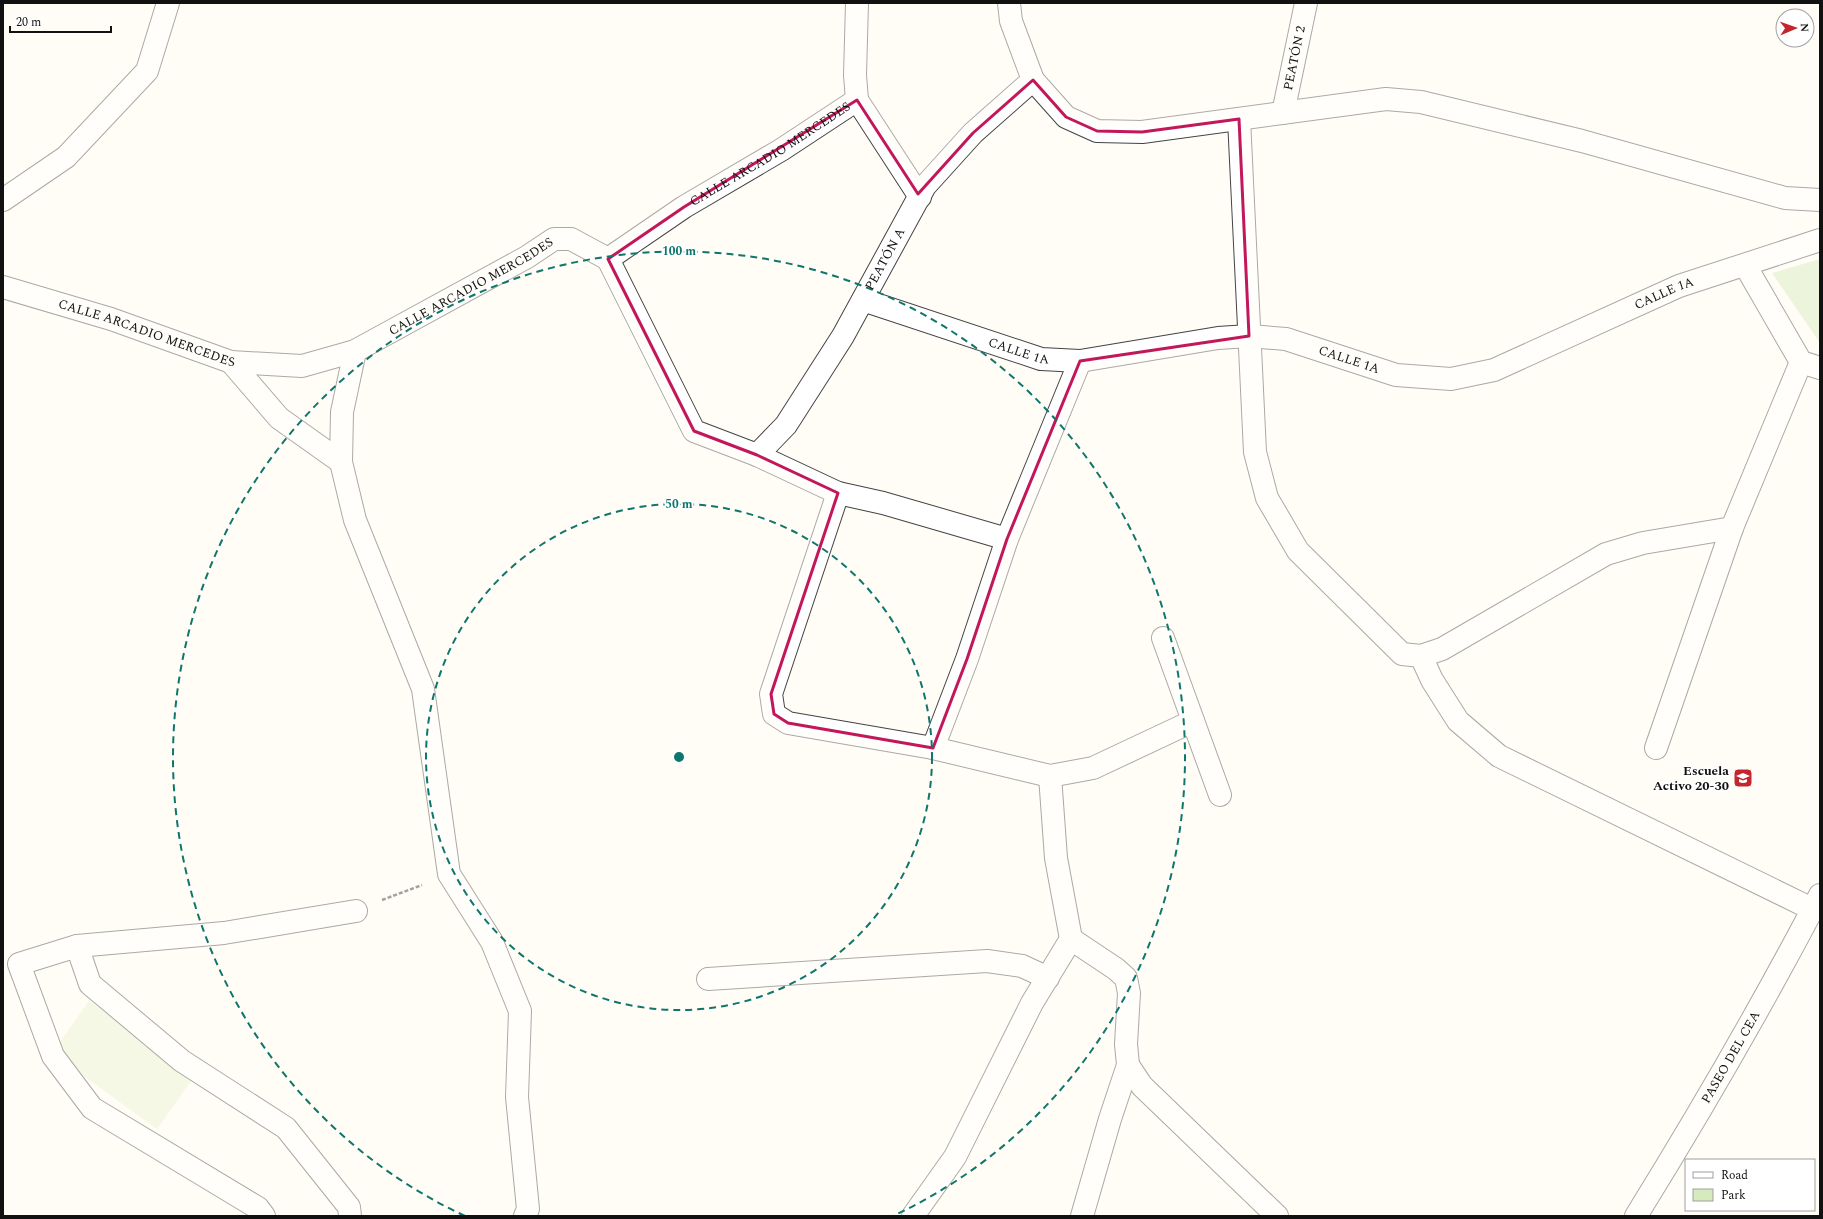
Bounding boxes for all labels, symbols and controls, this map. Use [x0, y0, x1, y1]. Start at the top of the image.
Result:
scale bar [10, 8, 111, 34]
north arrow [1775, 8, 1815, 48]
text: 20 m [16, 13, 41, 32]
text: N [1796, 23, 1813, 32]
street label: PEATÓN 2 [1278, 24, 1311, 92]
street label: CALLE ARCADIO MERCEDES [686, 97, 855, 212]
street label: PEATÓN A [860, 224, 910, 294]
street label: CALLE ARCADIO MERCEDES [385, 232, 557, 341]
text: 100 m [662, 242, 696, 261]
street label: CALLE 1A [1631, 272, 1697, 315]
street label: CALLE ARCADIO MERCEDES [56, 294, 236, 372]
street label: CALLE 1A [986, 332, 1050, 369]
street label: CALLE 1A [1316, 340, 1382, 379]
text: 50 m [665, 495, 693, 514]
centre of rings [672, 750, 686, 764]
place label: Escuela Activo 20-30 [1653, 761, 1729, 796]
school or university icon: Escuela Activo 20-30 [1732, 767, 1754, 789]
street label: PASEO DEL CEA [1696, 1007, 1765, 1107]
legend [1685, 1159, 1815, 1211]
text: Road [1721, 1166, 1748, 1185]
text: Park [1721, 1186, 1746, 1205]

